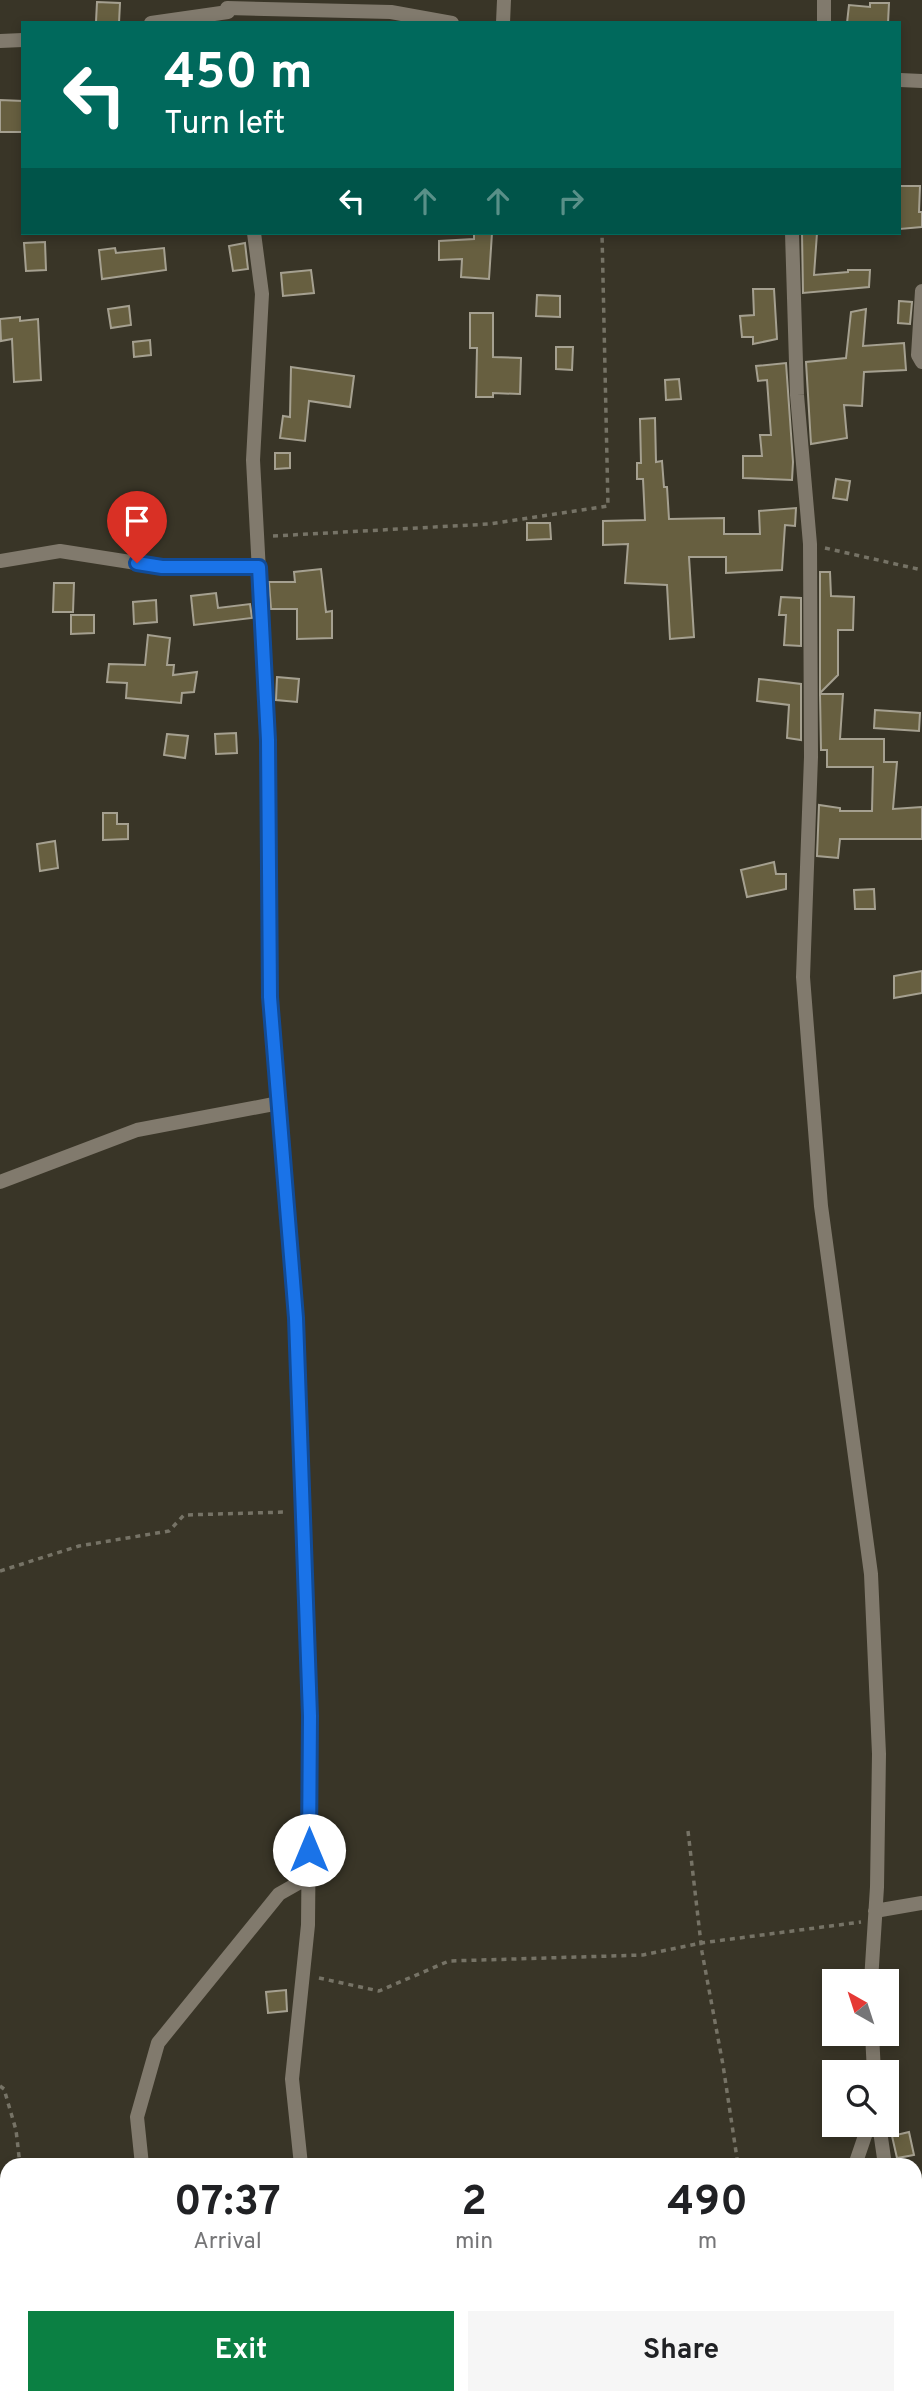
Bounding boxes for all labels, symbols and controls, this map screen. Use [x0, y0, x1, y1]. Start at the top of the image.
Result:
text: 450 m [164, 44, 313, 106]
icon: left [49, 49, 140, 140]
text: Turn left [164, 105, 285, 145]
icon: left [333, 182, 371, 220]
icon: ahead [406, 182, 444, 220]
icon: ahead [479, 182, 517, 220]
icon: right [552, 182, 590, 220]
pin [107, 491, 167, 563]
icon: arrive [118, 502, 156, 540]
position arrow [272, 1813, 346, 1887]
north arrow [822, 1969, 900, 2046]
map controls [822, 1969, 899, 2137]
button: search [822, 2060, 899, 2137]
text: 07:37 [174, 2177, 281, 2230]
text: 2 [461, 2177, 487, 2230]
text: 490 [667, 2177, 748, 2230]
text: Arrival [193, 2228, 262, 2257]
text: min [455, 2228, 493, 2257]
text: m [698, 2228, 717, 2257]
button: Exit [28, 2311, 454, 2391]
button: Share [468, 2311, 894, 2391]

